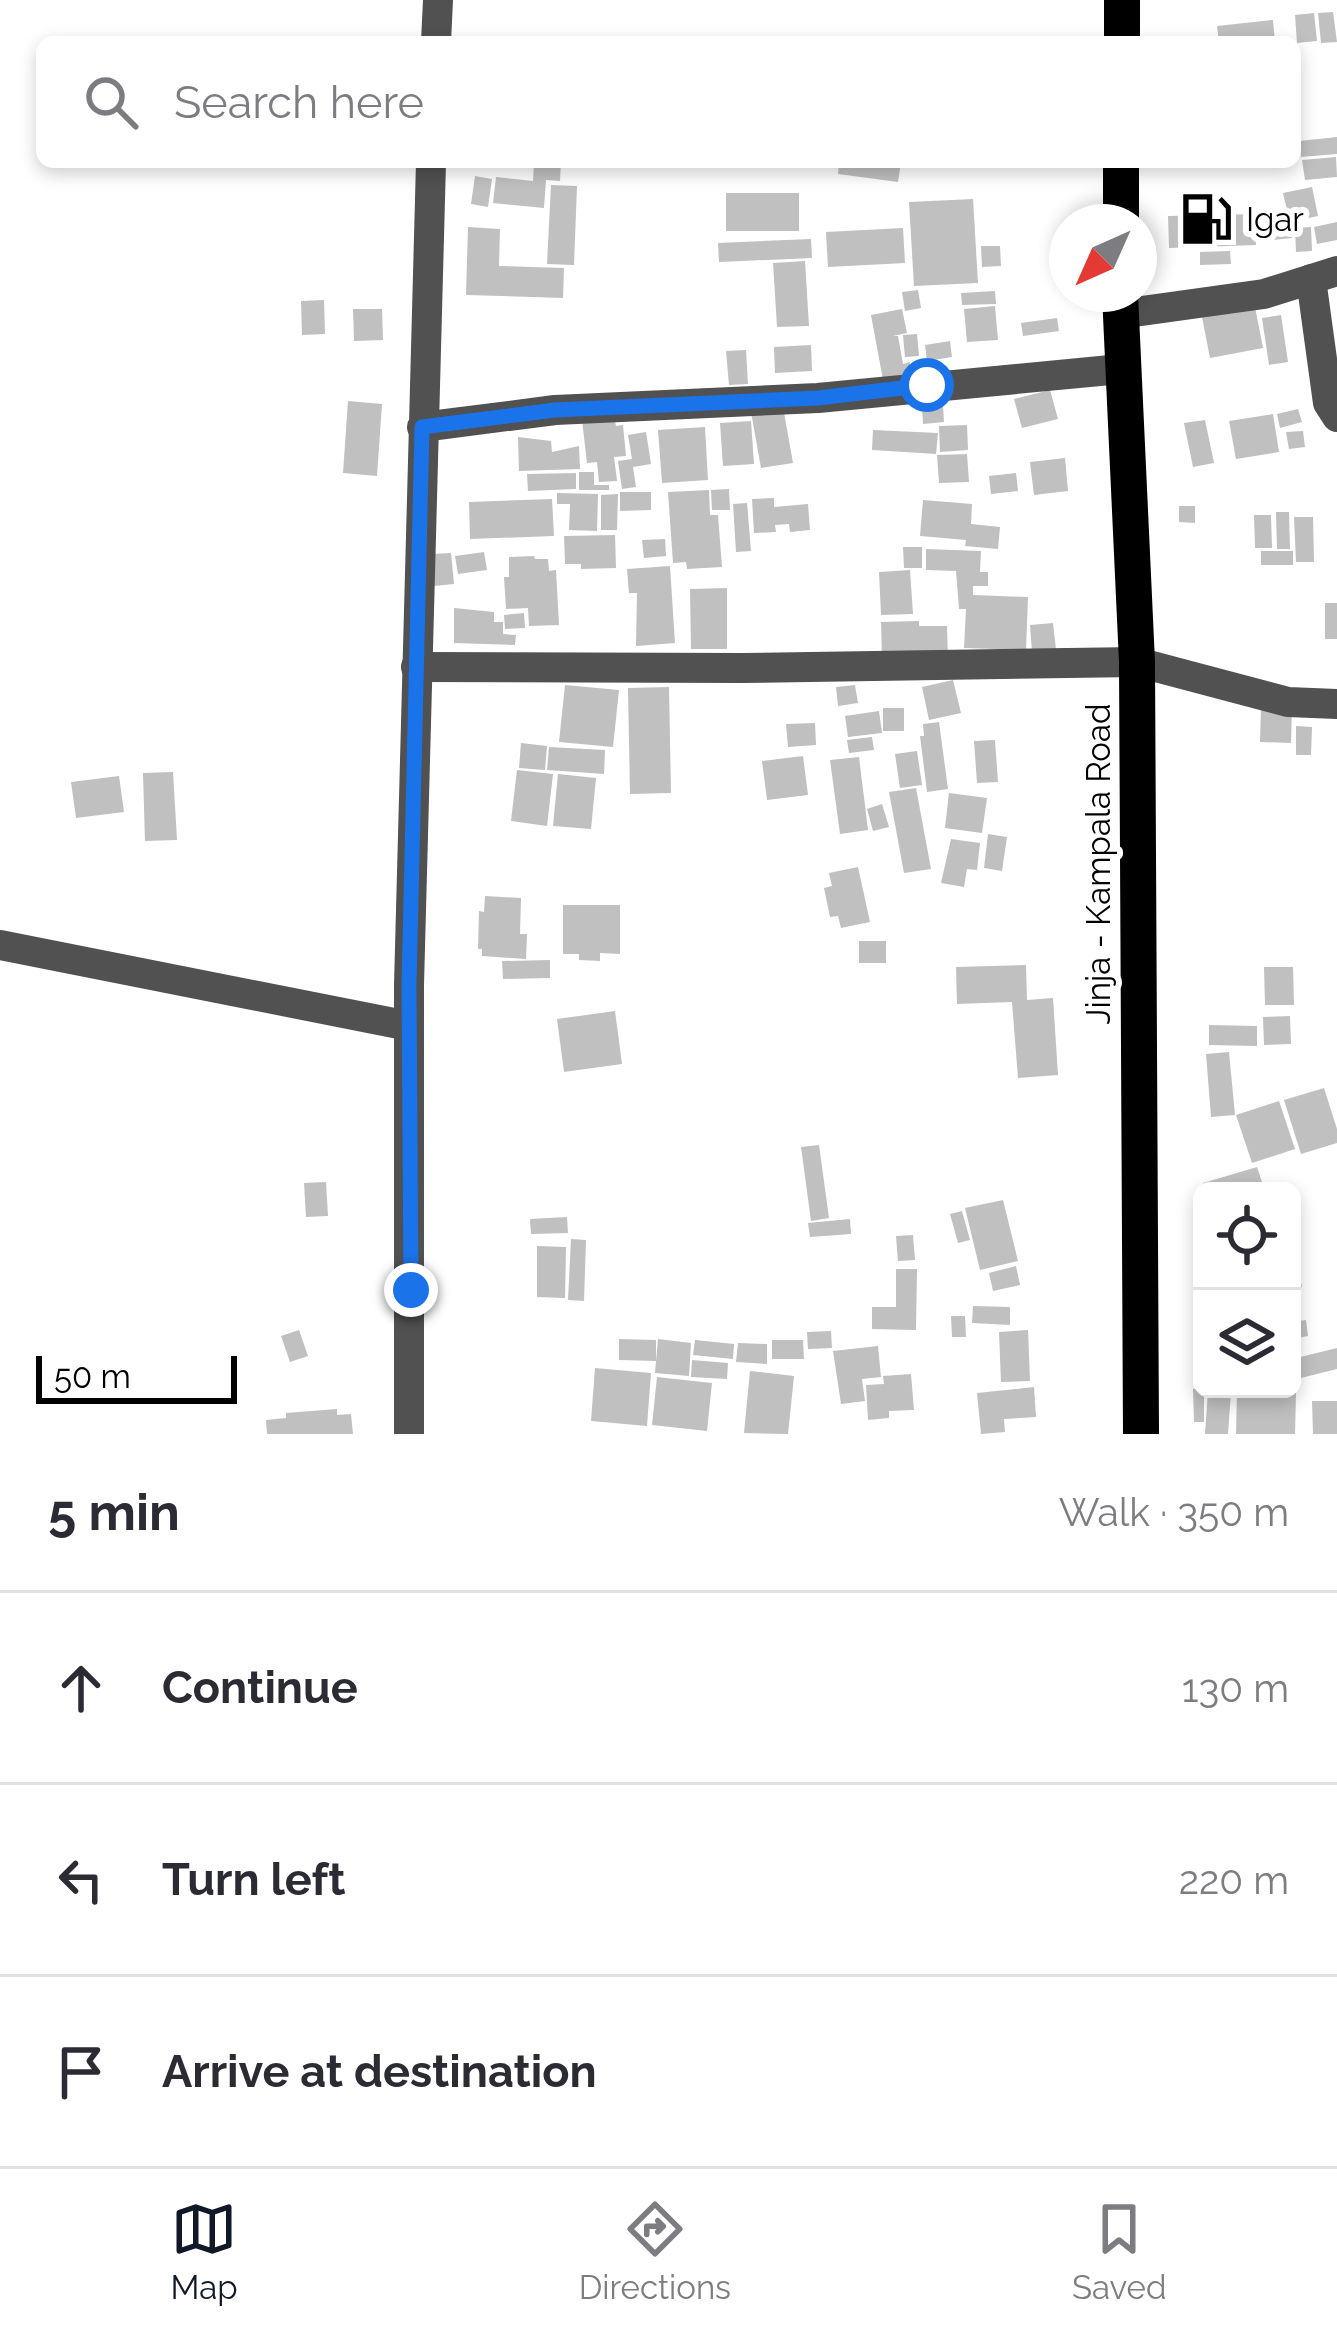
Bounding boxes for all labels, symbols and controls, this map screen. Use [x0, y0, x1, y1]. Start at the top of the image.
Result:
search box [36, 36, 1301, 168]
icon: search [78, 69, 144, 135]
text: Search here [174, 76, 424, 129]
fuel station icon: Igar [1177, 190, 1235, 248]
place label: Igar [1246, 200, 1304, 239]
north arrow [1049, 204, 1157, 312]
route start [900, 358, 954, 412]
street label: Jinja - Kampala Road [1079, 704, 1118, 1024]
map controls [1193, 1182, 1301, 1398]
button: locate [1193, 1182, 1301, 1290]
route end [384, 1263, 438, 1317]
button: layers [1193, 1290, 1301, 1398]
scale bar [36, 1350, 237, 1403]
text: 50 m [54, 1357, 131, 1396]
text: 5 min [48, 1482, 180, 1542]
text: Walk · 350 m [1059, 1489, 1289, 1535]
icon: ahead [48, 1655, 114, 1721]
text: Continue [162, 1661, 358, 1714]
text: 130 m [1182, 1665, 1289, 1711]
icon: left [48, 1847, 114, 1913]
text: Turn left [162, 1853, 345, 1906]
text: 220 m [1179, 1857, 1289, 1903]
icon: arrive [48, 2039, 114, 2105]
text: Arrive at destination [162, 2045, 597, 2098]
tab: Map [171, 2196, 238, 2307]
tab: Directions [579, 2196, 731, 2307]
tab: Saved [1072, 2196, 1166, 2307]

